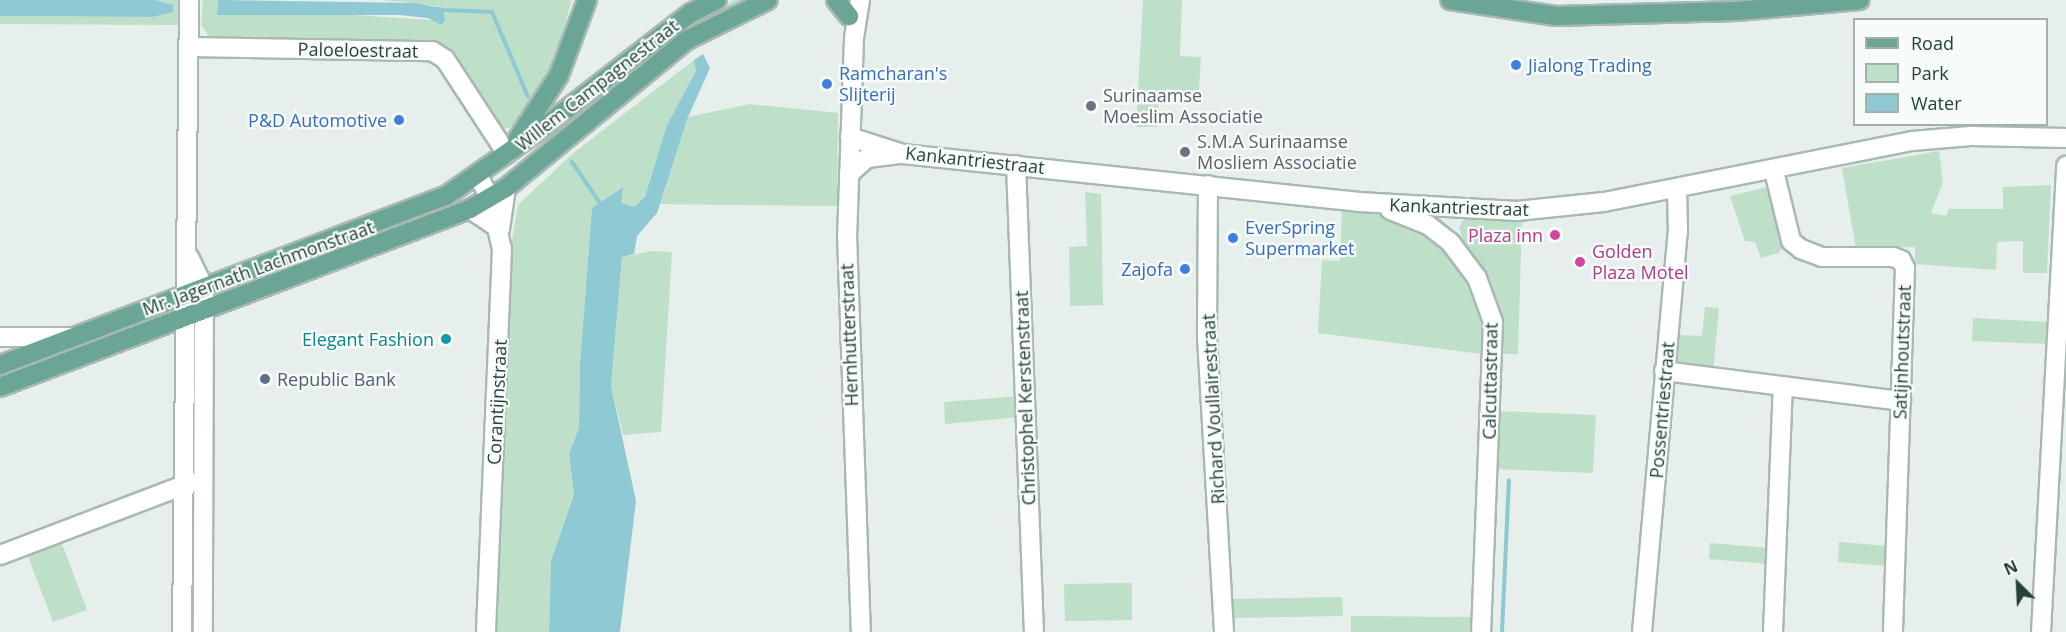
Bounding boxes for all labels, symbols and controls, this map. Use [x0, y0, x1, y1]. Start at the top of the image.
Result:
street label: Willem Campagnestraat [511, 15, 683, 155]
legend [1853, 18, 2048, 126]
text: Road [1911, 31, 1954, 55]
street label: Paloeloestraat [298, 38, 418, 62]
place label: Jialong Trading [1528, 54, 1652, 76]
marker: Jialong Trading [1509, 58, 1523, 72]
text: Park [1911, 61, 1949, 85]
place label: Ramcharan's Slijterij [839, 63, 947, 106]
marker: Ramcharan's Slijterij [820, 77, 834, 91]
place label: Surinaamse Moeslim Associatie [1103, 85, 1263, 128]
text: Water [1911, 91, 1962, 115]
marker: Surinaamse Moeslim Associatie [1084, 99, 1098, 113]
place label: P&D Automotive [248, 109, 387, 131]
marker: P&D Automotive [392, 113, 406, 127]
place label: S.M.A Surinaamse Mosliem Associatie [1197, 131, 1357, 174]
street label: Kankantriestraat [904, 142, 1046, 178]
marker: S.M.A Surinaamse Mosliem Associatie [1178, 145, 1192, 159]
street label: Kankantriestraat [1389, 194, 1529, 220]
street label: Mr. Jagernath Lachmonstraat [139, 216, 377, 320]
place label: EverSpring Supermarket [1245, 217, 1354, 260]
place label: Plaza inn [1468, 224, 1543, 246]
marker: Plaza inn [1548, 228, 1562, 242]
marker: EverSpring Supermarket [1226, 231, 1240, 245]
place label: Golden Plaza Motel [1592, 241, 1689, 284]
marker: Golden Plaza Motel [1573, 255, 1587, 269]
place label: Zajofa [1121, 258, 1173, 280]
marker: Zajofa [1178, 262, 1192, 276]
street label: Hernhutterstraat [836, 263, 862, 407]
street label: Satijnhoutstraat [1889, 284, 1915, 420]
street label: Christophel Kerstenstraat [1010, 290, 1040, 506]
street label: Richard Voullairestraat [1197, 313, 1229, 505]
street label: Calcuttastraat [1478, 322, 1502, 440]
place label: Elegant Fashion [302, 328, 434, 350]
marker: Elegant Fashion [439, 332, 453, 346]
street label: Corantijnstraat [483, 339, 511, 465]
street label: Possentriestraat [1645, 341, 1679, 479]
place label: Republic Bank [277, 368, 396, 390]
marker: Republic Bank [258, 372, 272, 386]
north arrow [1988, 554, 2048, 614]
text: N [2000, 555, 2021, 580]

